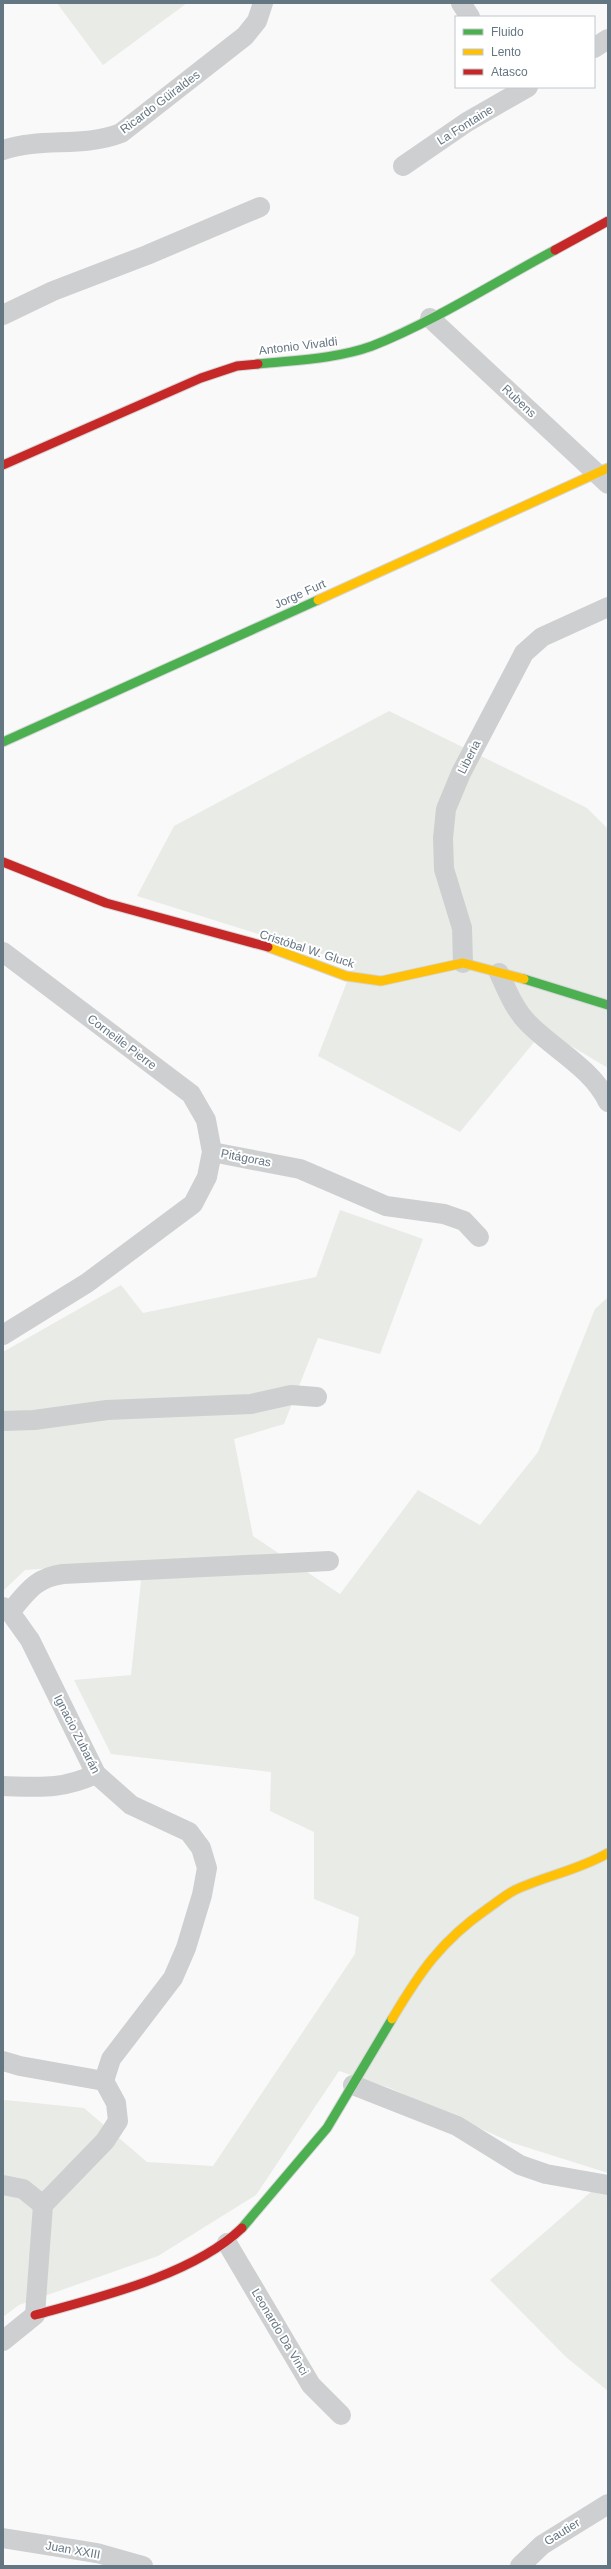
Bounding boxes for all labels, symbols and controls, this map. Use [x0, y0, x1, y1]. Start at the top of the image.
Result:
legend [455, 16, 595, 88]
text: Fluido [491, 25, 524, 39]
text: Lento [491, 45, 521, 59]
text: Atasco [491, 65, 528, 79]
street label: Ricardo Güiraldes [117, 68, 203, 136]
street label: La Fontaine [434, 102, 496, 148]
street label: Antonio Vivaldi [258, 334, 338, 358]
street label: Rubens [499, 382, 539, 420]
street label: Jorge Furt [272, 576, 328, 612]
street label: Liberia [455, 737, 484, 776]
street label: Cristóbal W. Gluck [258, 927, 357, 971]
street label: Corneille Pierre [85, 1012, 159, 1073]
street label: Pitágoras [220, 1146, 272, 1170]
street label: Ignacio Zubarán [51, 1692, 103, 1776]
street label: Leonardo Da Vinci [249, 2286, 311, 2378]
street label: Gautier [542, 2516, 582, 2548]
street label: Juan XXIII [45, 2538, 101, 2562]

